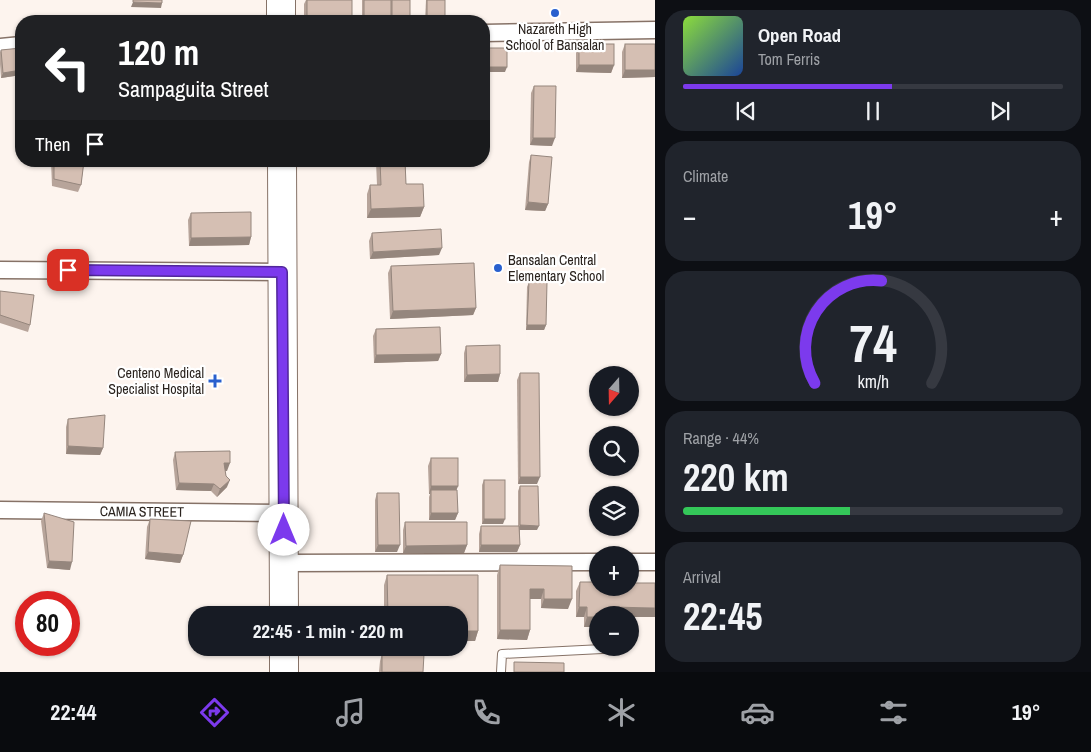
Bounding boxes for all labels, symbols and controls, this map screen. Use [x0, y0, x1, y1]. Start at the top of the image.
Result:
marker: Nazareth High School of Bansalan [549, 7, 561, 19]
place label: Nazareth High School of Bansalan [506, 20, 604, 54]
text: Open Road [758, 22, 841, 48]
text: 120 m [118, 29, 199, 76]
icon: left [35, 35, 100, 100]
text: Tom Ferris [758, 48, 820, 70]
text: Sampaguita Street [118, 74, 268, 104]
icon: previous [732, 97, 760, 125]
icon: pause [859, 97, 887, 125]
icon: next [986, 97, 1014, 125]
icon: arrive [81, 130, 109, 158]
text: Then [35, 131, 71, 157]
text: Climate [683, 165, 728, 187]
text: 19° [848, 190, 898, 241]
text: − [683, 197, 696, 235]
text: + [1050, 197, 1063, 235]
pin [47, 249, 89, 291]
place label: Bansalan Central Elementary School [508, 251, 604, 285]
icon: arrive [54, 256, 82, 284]
marker: Bansalan Central Elementary School [492, 262, 504, 274]
text: 74 [849, 308, 897, 378]
place label: Centeno Medical Specialist Hospital [108, 364, 204, 398]
north arrow [589, 366, 639, 416]
map controls [589, 366, 639, 656]
text: km/h [857, 370, 889, 394]
marker: Centeno Medical Specialist Hospital [208, 374, 222, 388]
button: search [589, 426, 639, 476]
text: Range · 44% [683, 427, 759, 449]
text: 220 km [683, 452, 789, 503]
button: layers [589, 486, 639, 536]
street label: CAMIA STREET [100, 502, 184, 521]
position arrow [257, 503, 309, 555]
button: + [589, 546, 639, 596]
text: Arrival [683, 566, 721, 588]
speed limit sign: 80 [15, 591, 80, 656]
text: 22:45 [683, 591, 763, 642]
button: − [589, 606, 639, 656]
text: 22:45 · 1 min · 220 m [253, 618, 403, 644]
icon: directions [197, 695, 232, 730]
icon: music [333, 695, 368, 730]
icon: phone [469, 695, 504, 730]
icon: climate [604, 695, 639, 730]
icon: car [740, 695, 775, 730]
icon: filters [876, 695, 911, 730]
text: 22:44 [50, 697, 97, 727]
text: 19° [1012, 697, 1041, 727]

